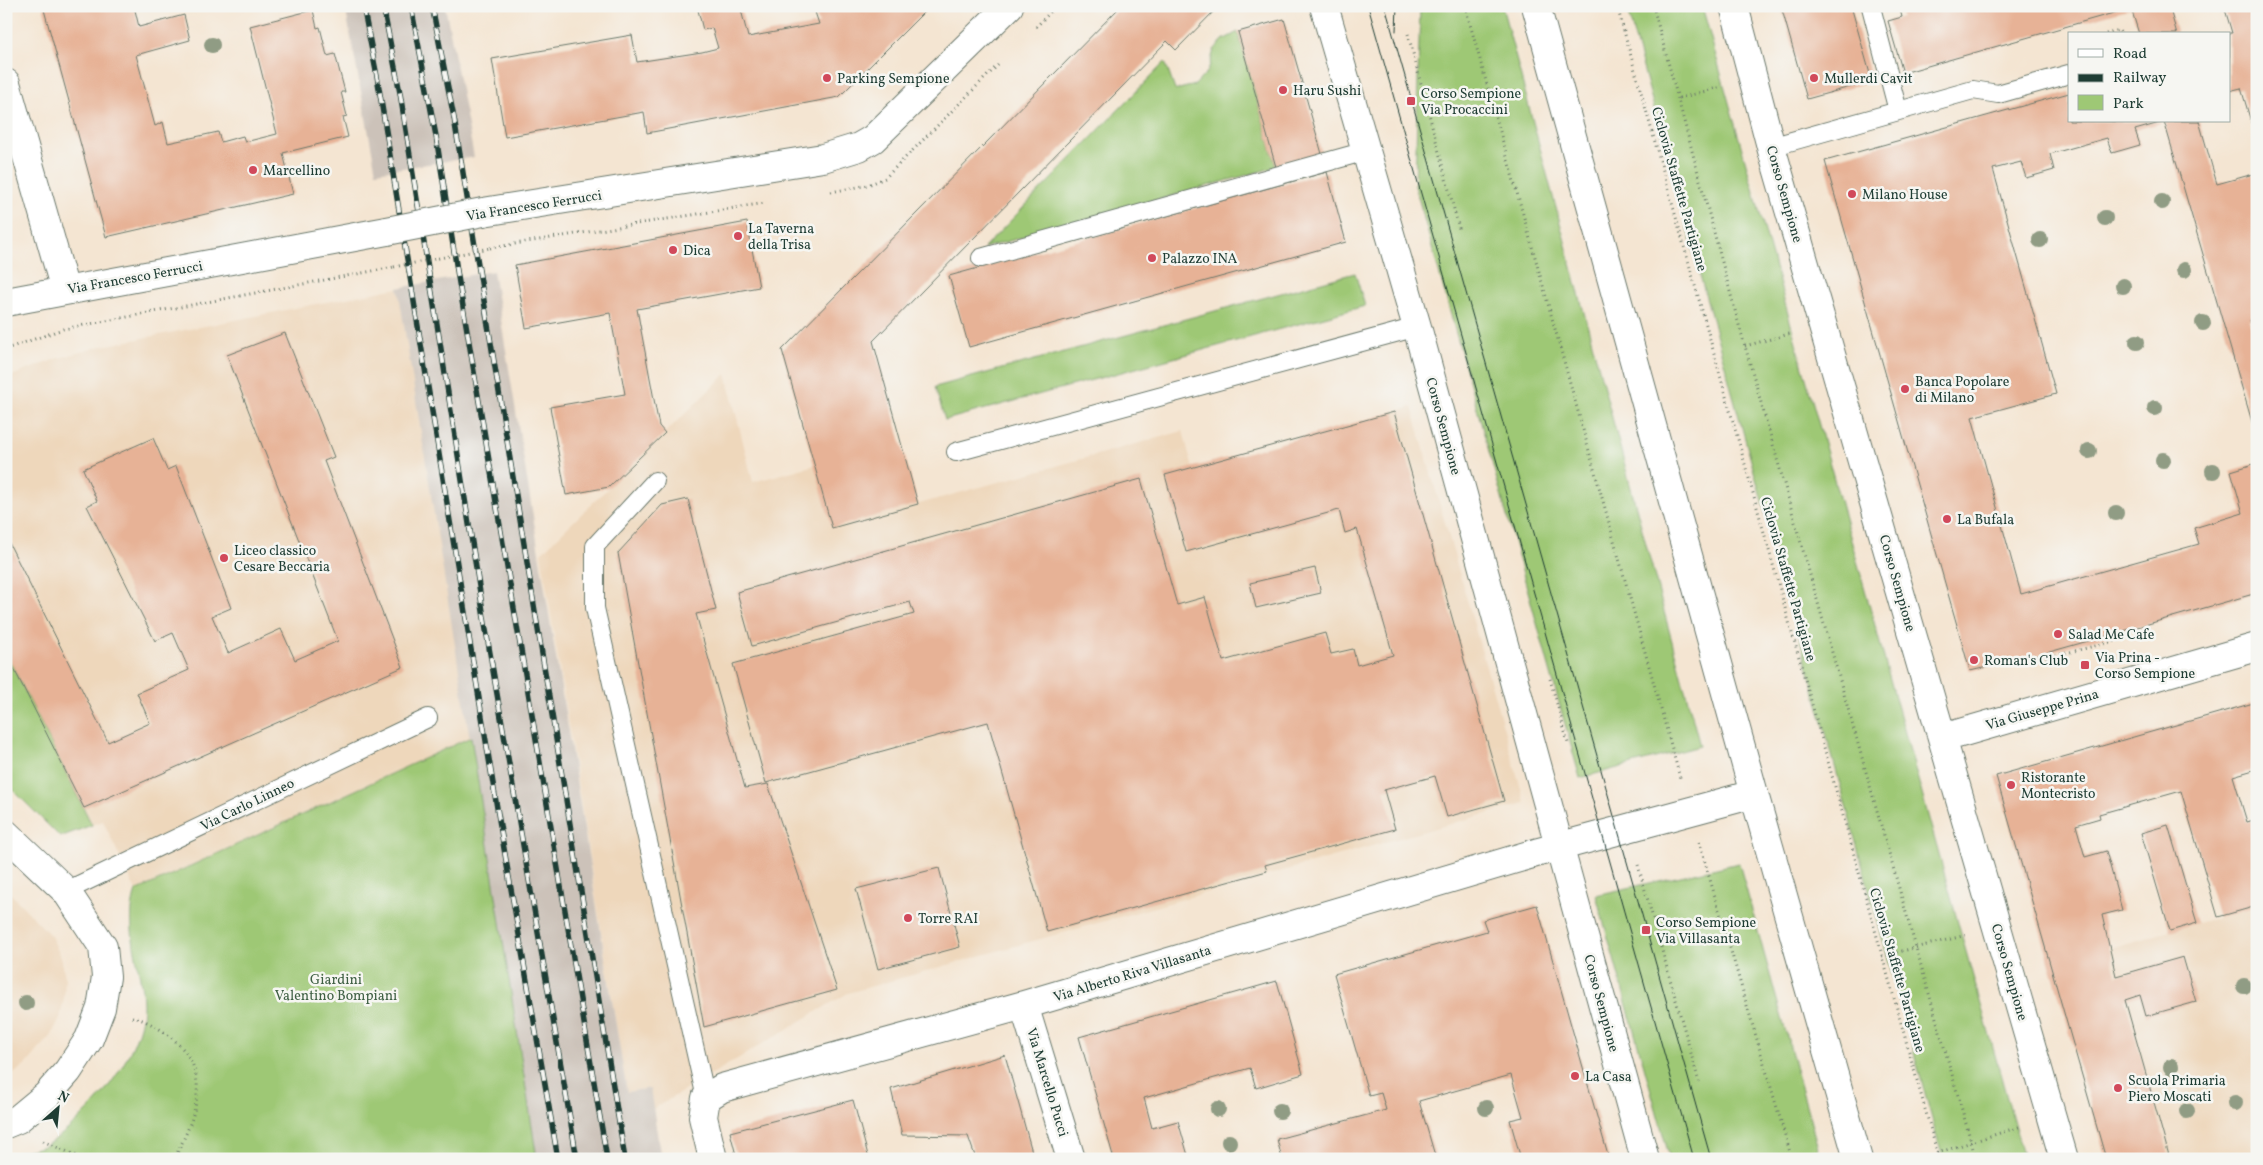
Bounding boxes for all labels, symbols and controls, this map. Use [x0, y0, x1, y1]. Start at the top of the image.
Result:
legend [2068, 32, 2230, 122]
text: Road [2113, 44, 2147, 65]
text: Railway [2113, 68, 2166, 89]
place label: Parking Sempione [837, 70, 950, 89]
place label: Mullerdi Cavit [1824, 70, 1913, 89]
marker: Parking Sempione [821, 72, 833, 84]
marker: Mullerdi Cavit [1808, 72, 1820, 84]
place label: Haru Sushi [1293, 82, 1361, 101]
marker: Haru Sushi [1277, 84, 1289, 96]
place label: Corso Sempione Via Procaccini [1421, 85, 1521, 120]
text: Park [2113, 94, 2144, 115]
marker: Corso Sempione Via Procaccini [1405, 95, 1417, 107]
street label: Ciclovia Staffette Partigiane [1646, 105, 1711, 274]
street label: Corso Sempione [1761, 144, 1807, 246]
place label: Marcellino [263, 162, 330, 181]
marker: Marcellino [247, 164, 259, 176]
street label: Via Francesco Ferrucci [465, 186, 603, 227]
place label: Milano House [1862, 186, 1948, 205]
marker: Milano House [1846, 188, 1858, 200]
place label: La Taverna della Trisa [748, 220, 814, 255]
marker: La Taverna della Trisa [732, 230, 744, 242]
place label: Dica [683, 242, 711, 261]
marker: Dica [667, 244, 679, 256]
place label: Palazzo INA [1162, 250, 1238, 269]
marker: Palazzo INA [1146, 252, 1158, 264]
street label: Via Francesco Ferrucci [66, 257, 204, 300]
place label: Banca Popolare di Milano [1915, 373, 2010, 408]
street label: Corso Sempione [1420, 376, 1465, 478]
marker: Banca Popolare di Milano [1899, 383, 1911, 395]
street label: Ciclovia Staffette Partigiane [1755, 495, 1820, 664]
place label: La Bufala [1957, 511, 2014, 530]
marker: La Bufala [1941, 513, 1953, 525]
street label: Corso Sempione [1874, 533, 1920, 635]
place label: Liceo classico Cesare Beccaria [234, 542, 330, 577]
marker: Liceo classico Cesare Beccaria [218, 552, 230, 564]
place label: Salad Me Cafe [2068, 626, 2155, 645]
marker: Salad Me Cafe [2052, 628, 2064, 640]
place label: Via Prina - Corso Sempione [2095, 649, 2195, 684]
place label: Roman's Club [1984, 652, 2069, 671]
marker: Roman's Club [1968, 654, 1980, 666]
marker: Via Prina - Corso Sempione [2079, 659, 2091, 671]
street label: Via Giuseppe Prina [1984, 685, 2101, 736]
place label: Ristorante Montecristo [2021, 769, 2096, 804]
street label: Via Carlo Linneo [198, 774, 298, 836]
marker: Ristorante Montecristo [2005, 779, 2017, 791]
street label: Ciclovia Staffette Partigiane [1864, 886, 1929, 1055]
place label: Torre RAI [918, 910, 978, 929]
marker: Torre RAI [902, 912, 914, 924]
place label: Corso Sempione Via Villasanta [1656, 914, 1756, 949]
street label: Corso Sempione [1986, 922, 2032, 1024]
marker: Corso Sempione Via Villasanta [1640, 924, 1652, 936]
street label: Via Alberto Riva Villasanta [1051, 941, 1214, 1008]
street label: Corso Sempione [1578, 953, 1623, 1055]
park label: Giardini Valentino Bompiani [275, 971, 397, 1006]
street label: Via Marcello Pucci [1021, 1026, 1072, 1139]
place label: La Casa [1585, 1068, 1632, 1087]
marker: La Casa [1569, 1070, 1581, 1082]
place label: Scuola Primaria Piero Moscati [2128, 1072, 2226, 1107]
north arrow [32, 1082, 82, 1132]
marker: Scuola Primaria Piero Moscati [2112, 1082, 2124, 1094]
text: N [54, 1087, 72, 1109]

